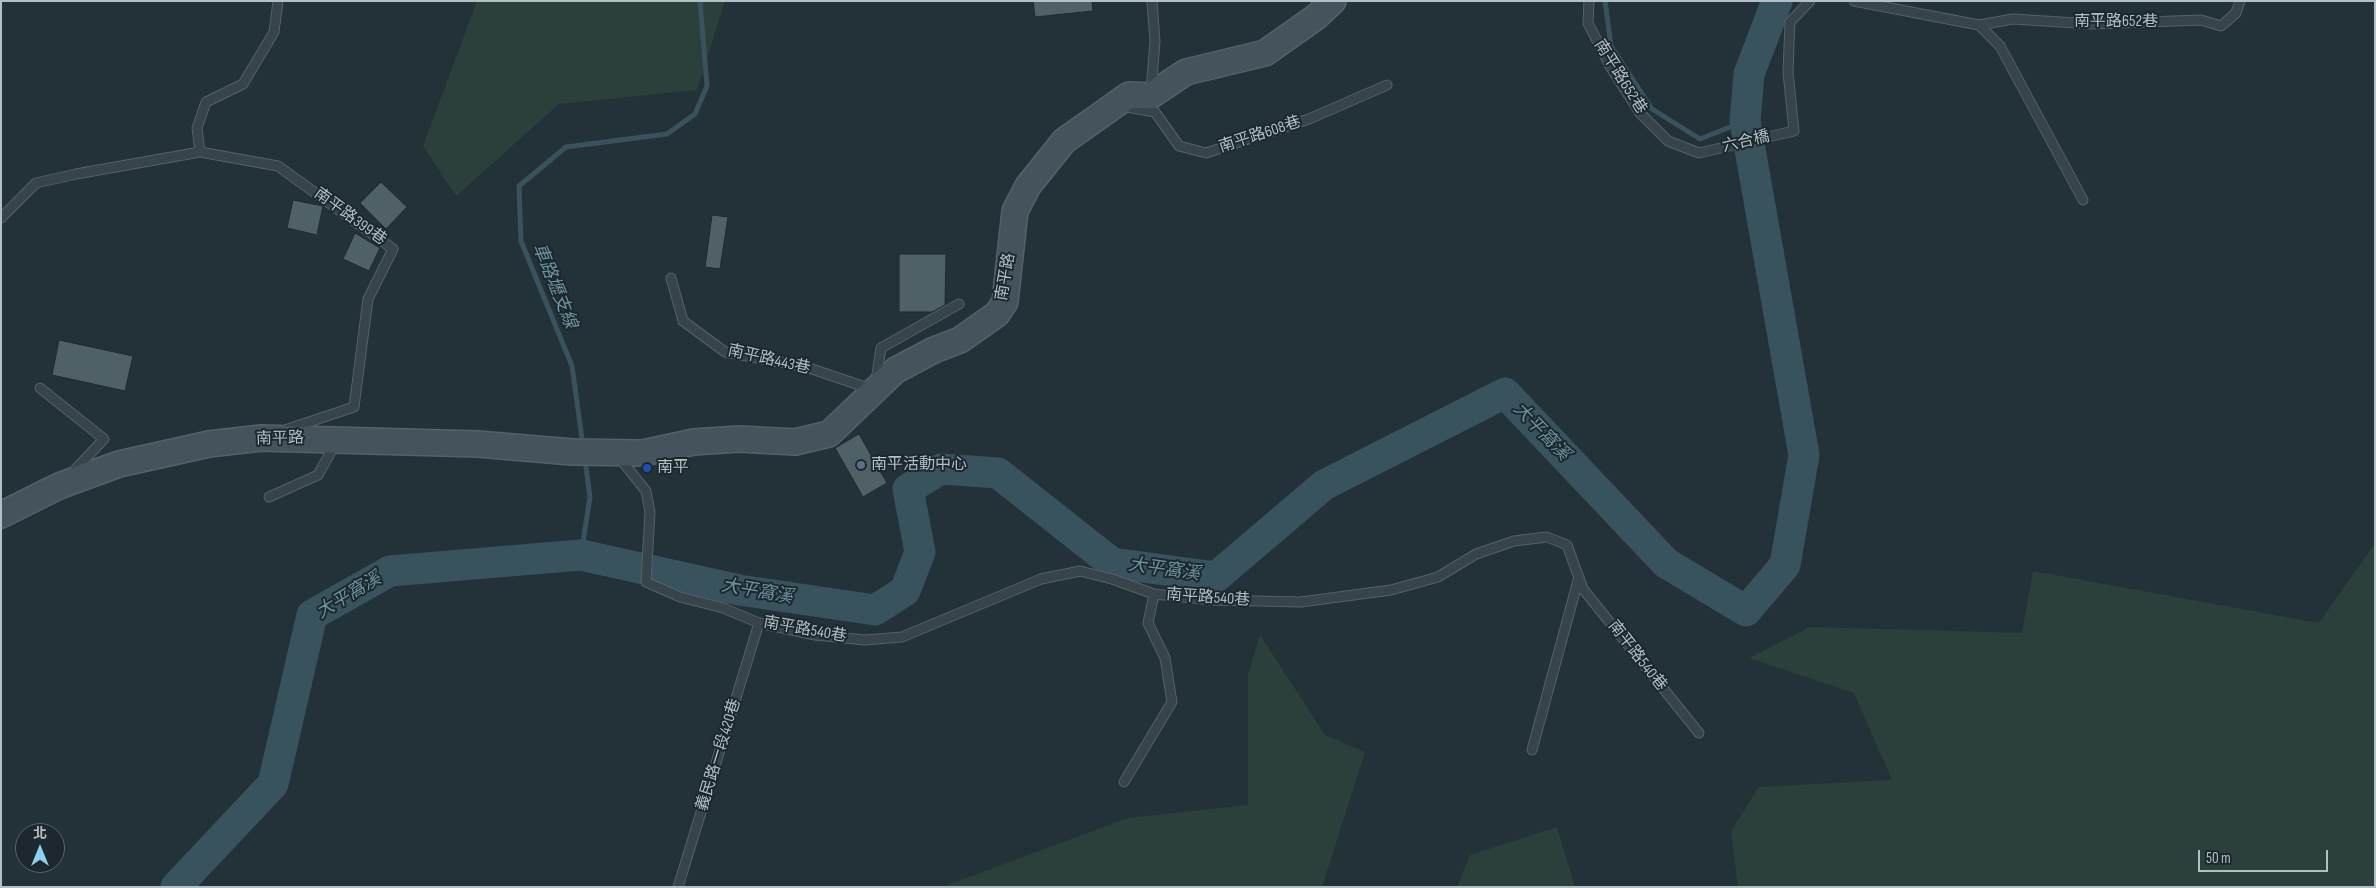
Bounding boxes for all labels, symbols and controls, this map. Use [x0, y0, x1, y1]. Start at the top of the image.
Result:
street label: 南平路652巷 [2074, 12, 2158, 32]
street label: 南平路652巷 [1590, 36, 1650, 118]
street label: 南平路608巷 [1217, 113, 1303, 157]
street label: 六合橋 [1720, 127, 1772, 157]
street label: 南平路399巷 [310, 184, 390, 250]
water label: 車路壢支線 [527, 240, 581, 332]
street label: 南平路 [992, 252, 1020, 302]
street label: 南平路443巷 [726, 341, 812, 379]
water label: 大平窩溪 [1508, 399, 1574, 465]
street label: 南平路 [256, 429, 304, 449]
place label: 南平活動中心 [871, 455, 967, 475]
place label: 南平 [657, 458, 689, 478]
marker: 南平活動中心 [855, 459, 867, 471]
marker: 南平 [641, 462, 653, 474]
water label: 大平窩溪 [1127, 554, 1201, 586]
water label: 大平窩溪 [313, 568, 385, 624]
water label: 大平窩溪 [720, 575, 794, 609]
street label: 南平路540巷 [1165, 585, 1251, 611]
street label: 南平路540巷 [762, 613, 848, 647]
street label: 南平路540巷 [1603, 617, 1671, 695]
street label: 義民路一段420巷 [693, 696, 745, 814]
north arrow [15, 823, 65, 873]
text: 北 [33, 825, 47, 842]
scale bar [2201, 840, 2331, 872]
text: 50 m [2206, 849, 2231, 868]

